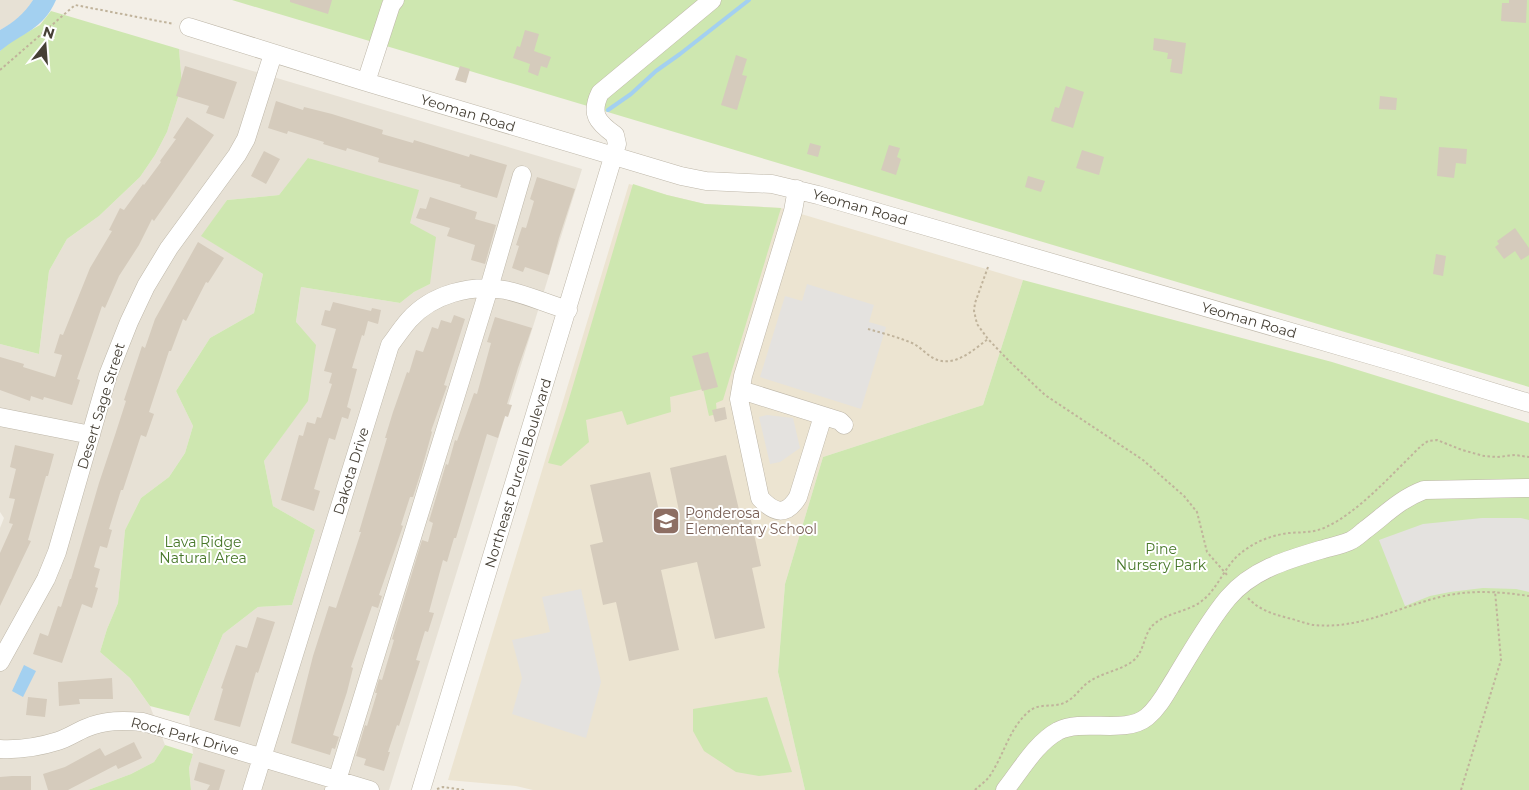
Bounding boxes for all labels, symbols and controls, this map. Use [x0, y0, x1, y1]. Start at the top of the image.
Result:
north arrow [20, 20, 70, 70]
text: N [41, 22, 57, 43]
street label: Yeoman Road [418, 90, 518, 136]
street label: Yeoman Road [810, 185, 910, 229]
street label: Yeoman Road [1199, 298, 1299, 342]
street label: Desert Sage Street [73, 340, 129, 471]
street label: Northeast Purcell Boulevard [481, 376, 555, 570]
street label: Dakota Drive [329, 425, 373, 517]
place label: Ponderosa Elementary School [685, 504, 817, 538]
school or university icon: Ponderosa Elementary School [651, 506, 681, 536]
park label: Lava Ridge Natural Area [159, 533, 247, 567]
park label: Pine Nursery Park [1116, 540, 1207, 574]
street label: Rock Park Drive [129, 713, 241, 759]

